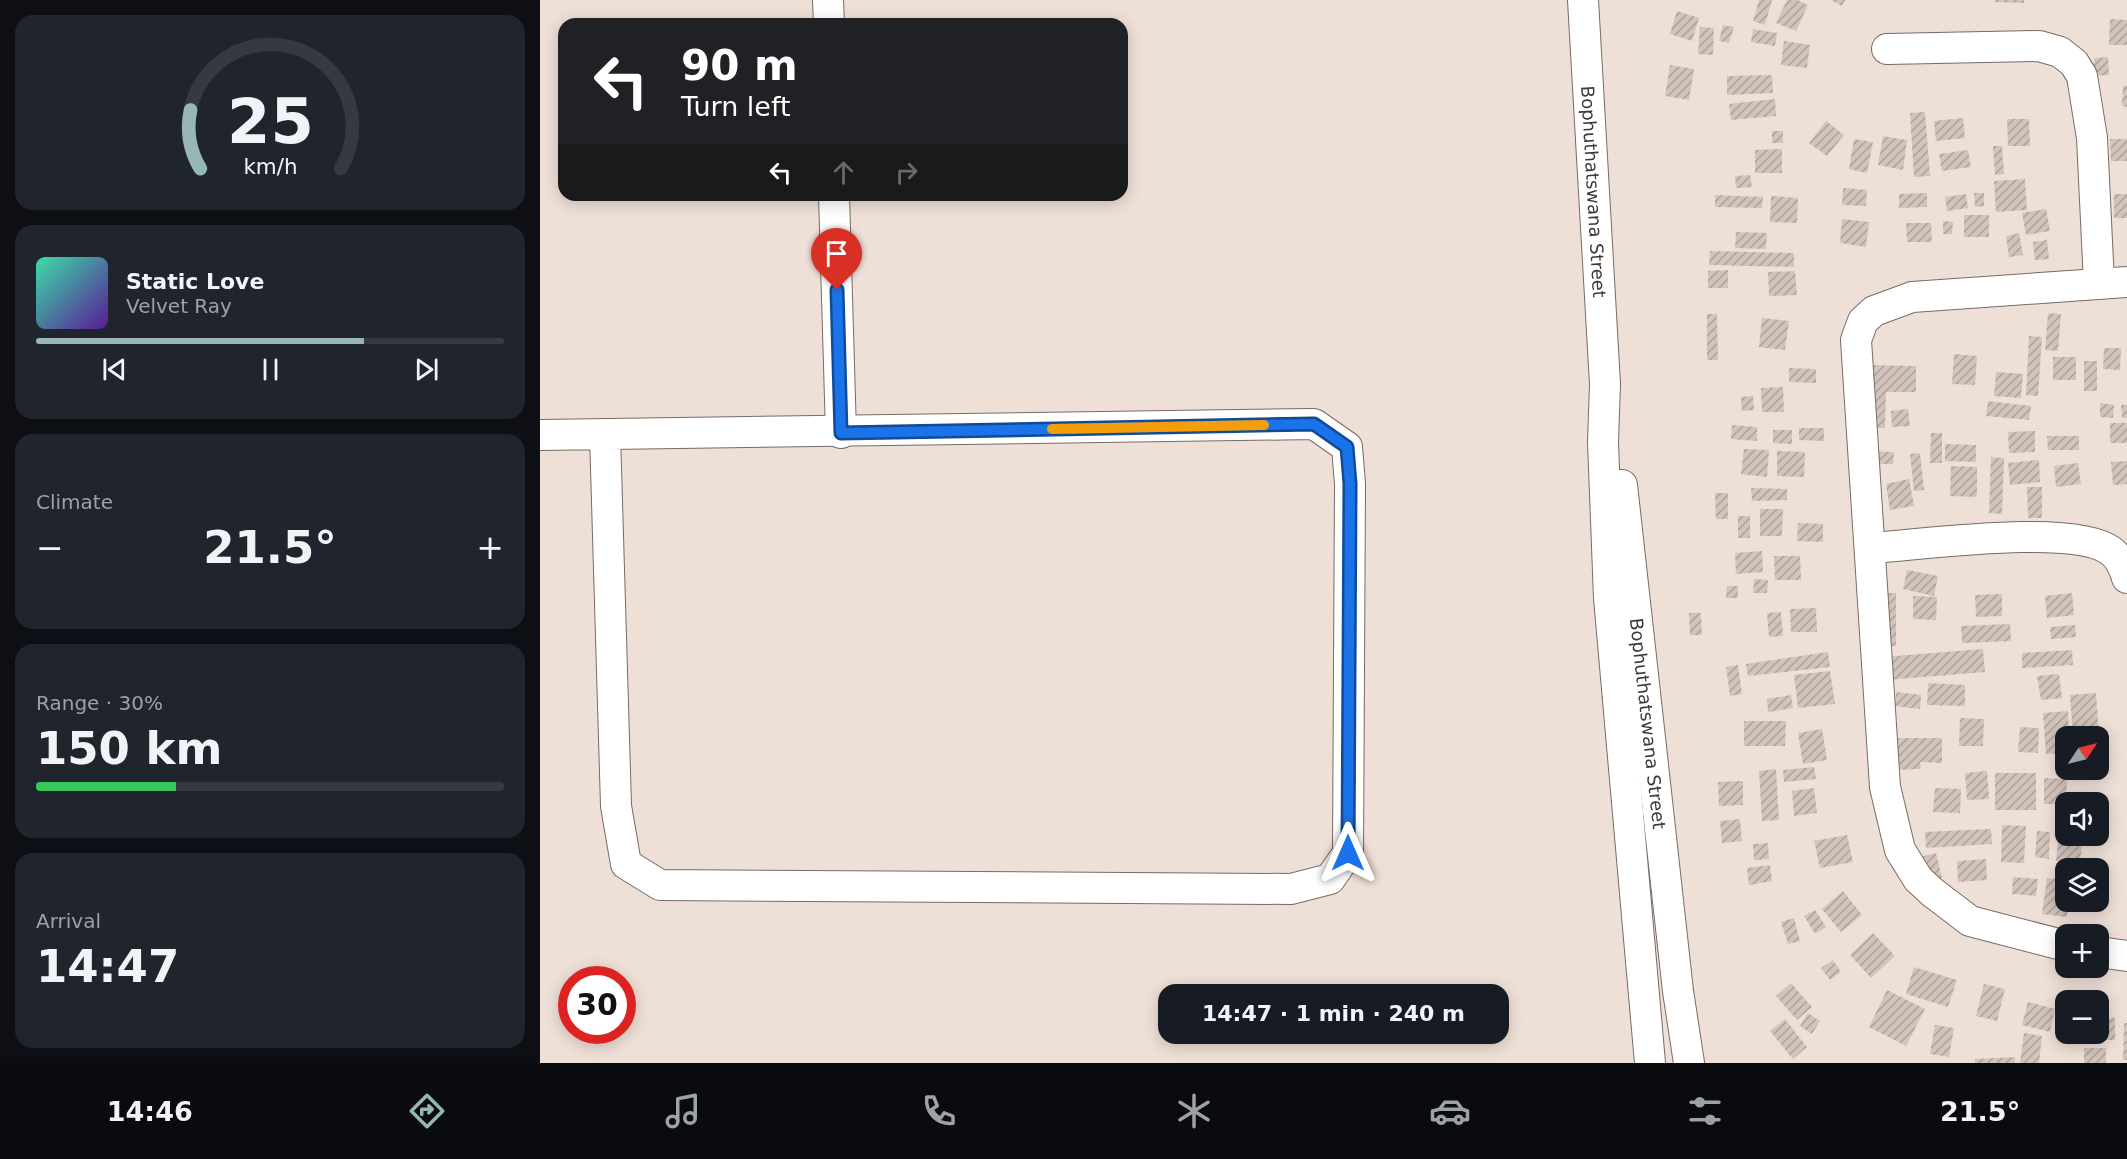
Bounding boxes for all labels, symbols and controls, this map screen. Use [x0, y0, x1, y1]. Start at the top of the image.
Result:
text: 90 m [681, 41, 798, 90]
icon: left [582, 42, 660, 120]
text: 25 [227, 85, 313, 158]
street label: Bophuthatswana Street [1577, 85, 1611, 298]
text: Turn left [681, 91, 791, 122]
text: km/h [243, 155, 297, 180]
icon: left [764, 156, 797, 189]
icon: ahead [827, 156, 860, 189]
icon: right [890, 156, 923, 189]
pin [811, 228, 862, 290]
icon: arrive [820, 237, 853, 270]
text: Static Love [126, 269, 264, 294]
text: Velvet Ray [126, 294, 232, 318]
icon: previous [98, 353, 131, 386]
icon: pause [254, 353, 287, 386]
icon: next [410, 353, 443, 386]
text: Climate [36, 490, 113, 514]
text: 21.5° [203, 521, 337, 574]
text: − [36, 528, 64, 567]
text: + [476, 528, 504, 567]
street label: Bophuthatswana Street [1626, 617, 1671, 830]
text: Range · 30% [36, 691, 163, 715]
text: 150 km [36, 722, 222, 775]
north arrow [2055, 726, 2109, 780]
map controls [2055, 726, 2109, 1044]
button: sound [2055, 792, 2109, 846]
position arrow [1316, 821, 1380, 885]
button: layers [2055, 858, 2109, 912]
text: Arrival [36, 909, 101, 933]
button: + [2055, 924, 2109, 978]
text: 14:47 [36, 940, 179, 993]
speed limit sign: 30 [558, 966, 636, 1044]
button: − [2055, 990, 2109, 1044]
text: 14:47 · 1 min · 240 m [1202, 1001, 1465, 1026]
icon: directions [406, 1090, 448, 1132]
icon: music [662, 1090, 704, 1132]
icon: phone [918, 1090, 960, 1132]
icon: climate [1173, 1090, 1215, 1132]
icon: car [1429, 1090, 1471, 1132]
icon: filters [1684, 1090, 1726, 1132]
text: 14:46 [107, 1096, 193, 1127]
text: 21.5° [1940, 1096, 2020, 1127]

